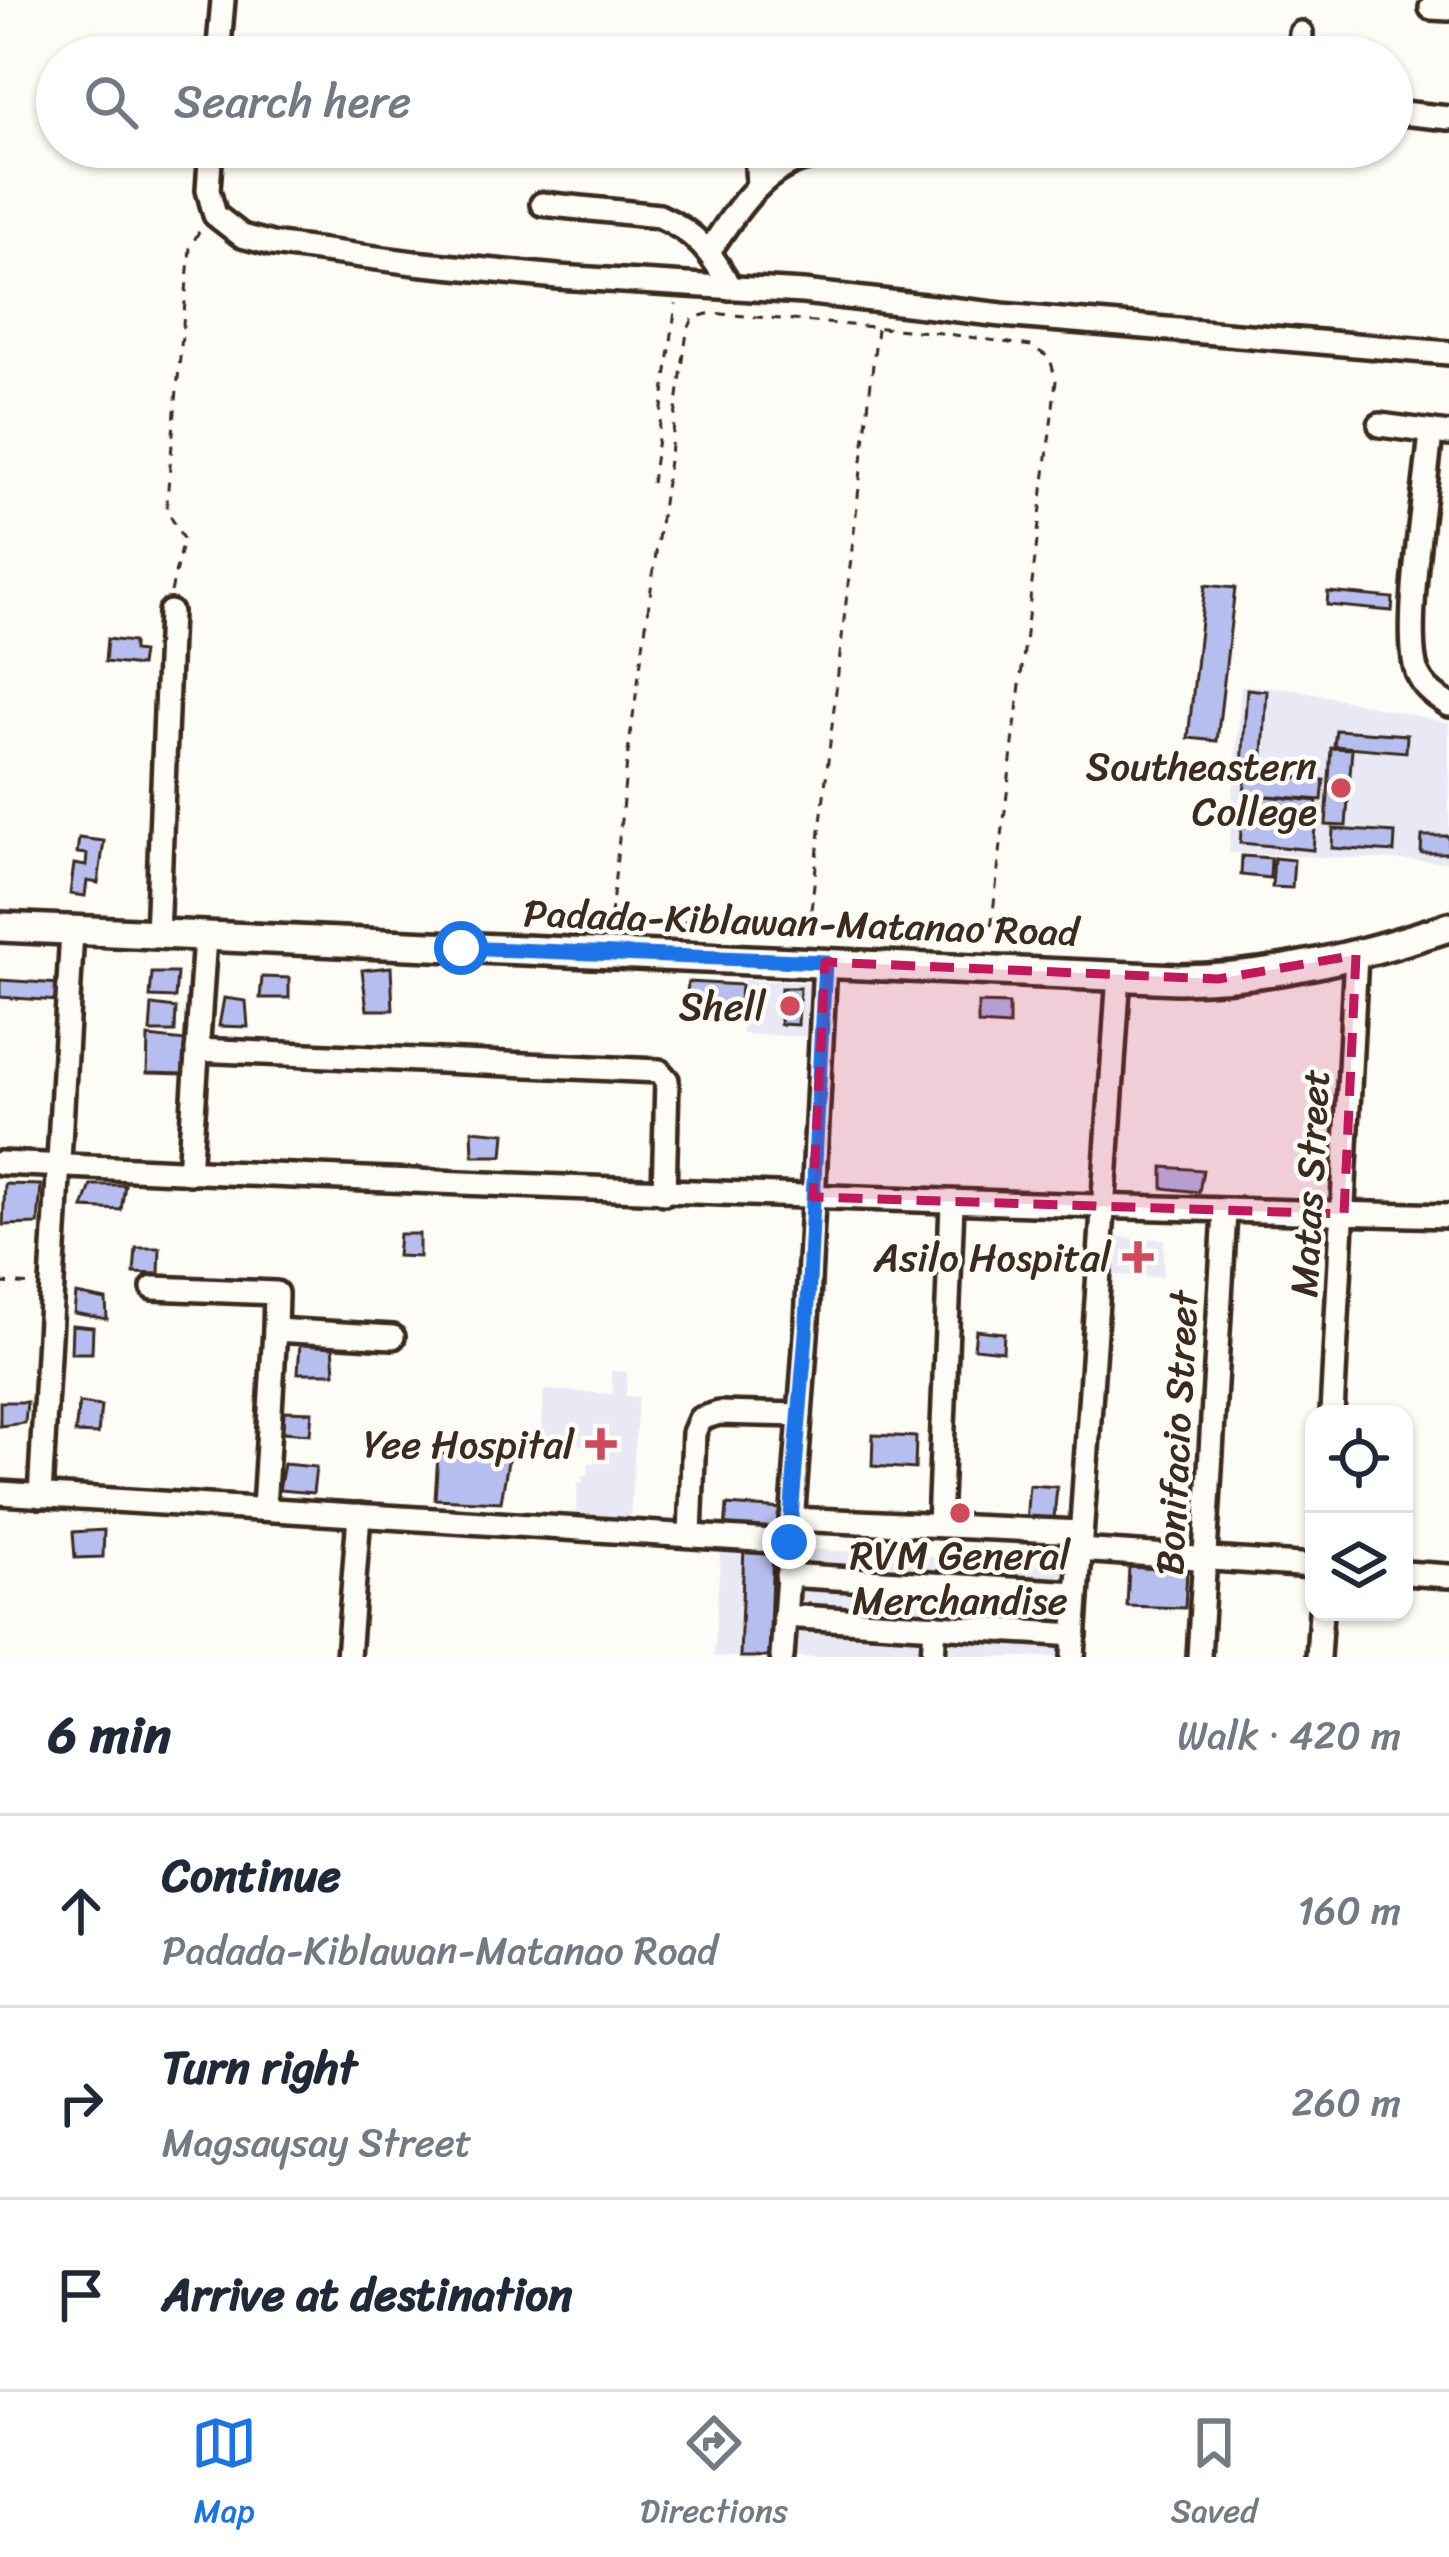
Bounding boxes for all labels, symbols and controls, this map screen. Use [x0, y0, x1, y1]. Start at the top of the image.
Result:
search box [36, 36, 1413, 168]
text: Search here [174, 62, 411, 142]
icon: search [78, 69, 144, 135]
place label: Southeastern College [1086, 732, 1317, 846]
marker: Southeastern College [1328, 775, 1354, 801]
street label: Padada-Kiblawan-Matanao Road [522, 878, 1082, 967]
route start [434, 921, 488, 975]
place label: Shell [679, 972, 767, 1041]
marker: Shell [777, 993, 803, 1019]
street label: Matas Street [1269, 1067, 1350, 1299]
place label: Asilo Hospital [873, 1223, 1112, 1292]
marker: Asilo Hospital [1122, 1241, 1154, 1273]
street label: Bonifacio Street [1135, 1288, 1218, 1577]
map controls [1305, 1405, 1413, 1621]
button: locate [1305, 1405, 1413, 1513]
place label: Yee Hospital [364, 1410, 575, 1479]
marker: Yee Hospital [585, 1428, 617, 1460]
marker: RVM General Merchandise [947, 1500, 973, 1526]
button: layers [1305, 1513, 1413, 1621]
route end [762, 1515, 816, 1569]
place label: RVM General Merchandise [850, 1521, 1071, 1635]
text: 6 min [48, 1690, 171, 1780]
text: Walk · 420 m [1177, 1701, 1401, 1770]
text: Continue [162, 1836, 341, 1916]
text: 160 m [1297, 1876, 1401, 1945]
icon: ahead [48, 1878, 114, 1944]
text: Padada-Kiblawan-Matanao Road [162, 1916, 718, 1985]
text: Turn right [162, 2028, 357, 2108]
text: 260 m [1292, 2068, 1401, 2137]
icon: right [48, 2070, 114, 2136]
text: Magsaysay Street [162, 2108, 472, 2177]
text: Arrive at destination [162, 2255, 572, 2335]
icon: arrive [48, 2262, 114, 2328]
tab: Map [191, 2410, 257, 2540]
tab: Directions [640, 2410, 788, 2540]
tab: Saved [1171, 2410, 1258, 2540]

